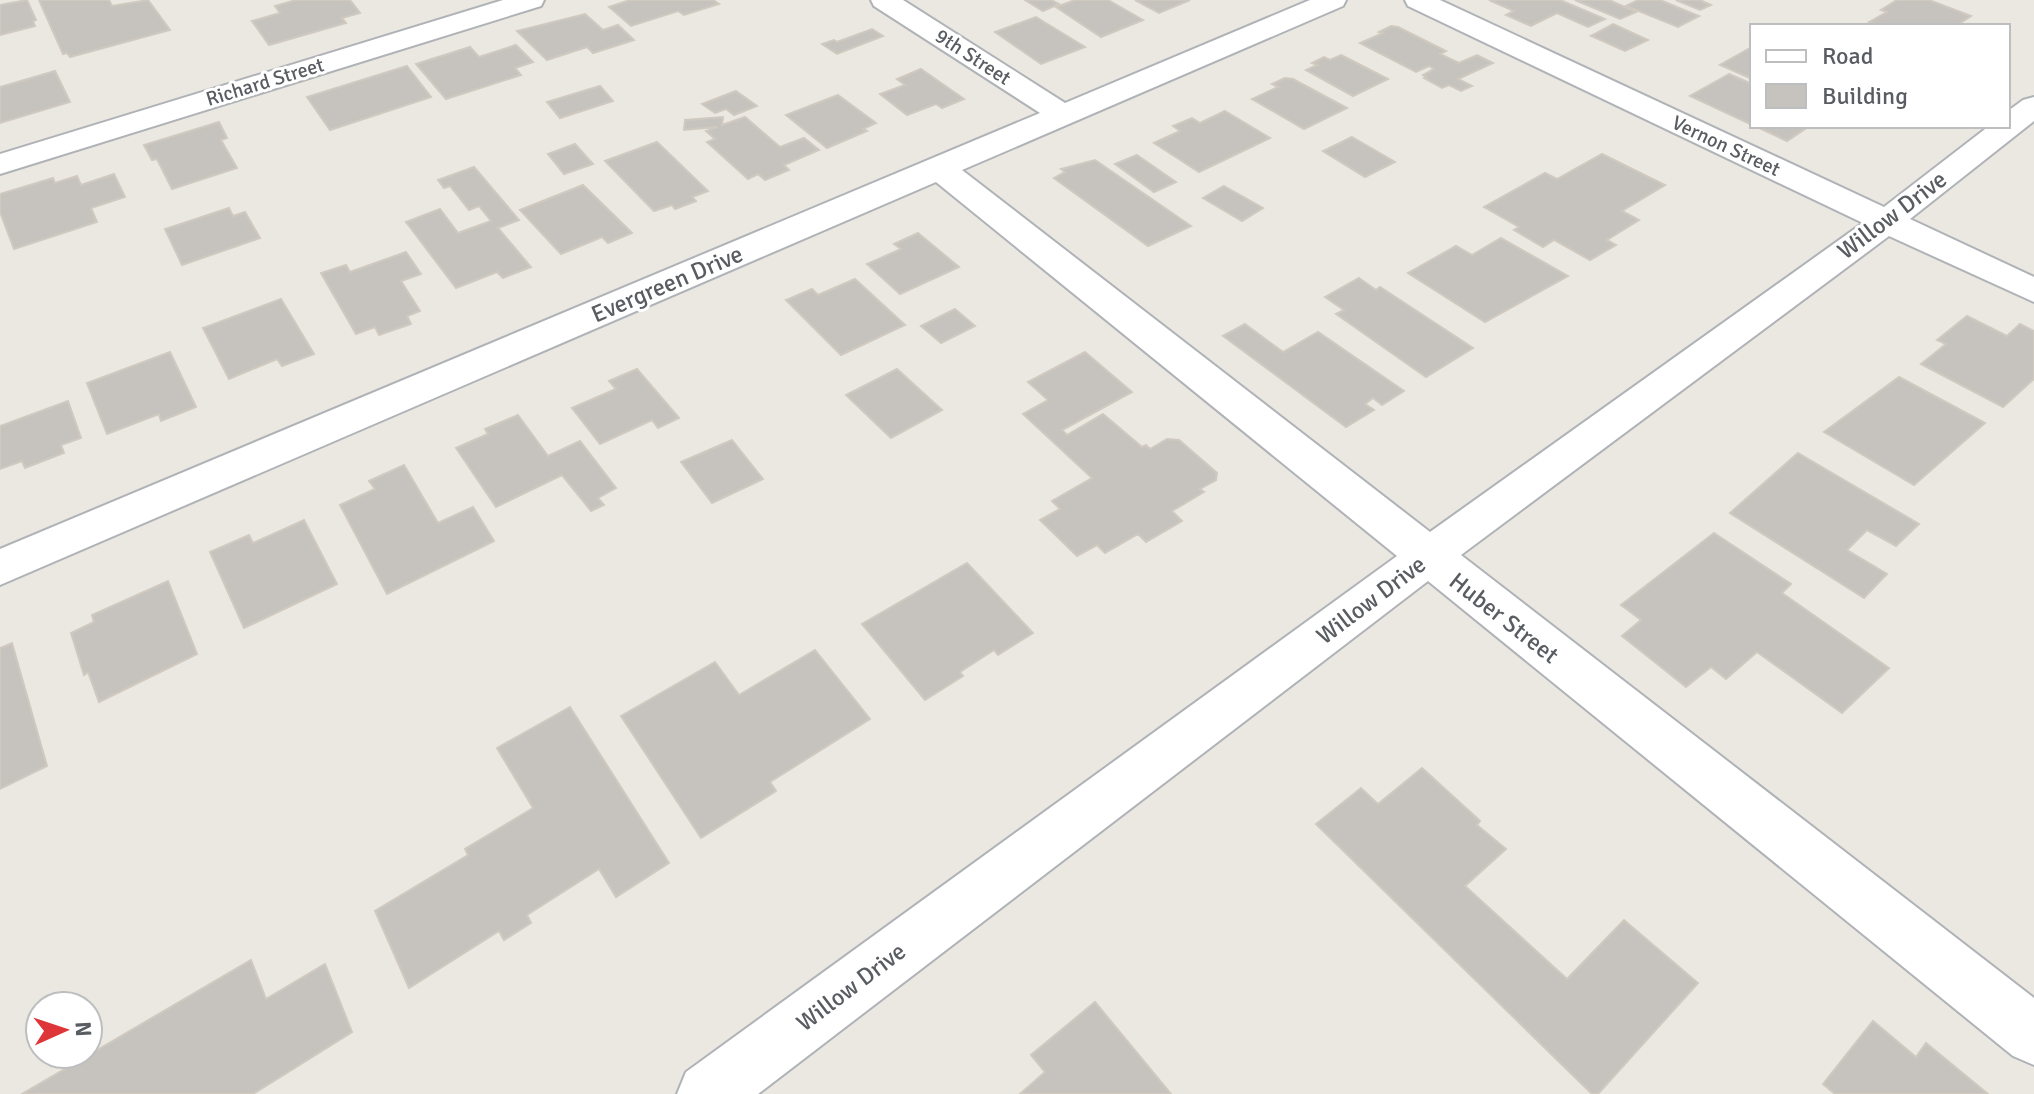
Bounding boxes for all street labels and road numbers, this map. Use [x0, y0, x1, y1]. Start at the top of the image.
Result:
street label: 9th Street [930, 23, 1016, 91]
street label: Richard Street [203, 52, 327, 112]
street label: Vernon Street [1668, 110, 1784, 182]
street label: Willow Drive [1831, 164, 1953, 266]
street label: Evergreen Drive [587, 239, 747, 329]
street label: Willow Drive [1310, 549, 1432, 651]
street label: Huber Street [1443, 566, 1565, 670]
street label: Willow Drive [790, 936, 912, 1038]

